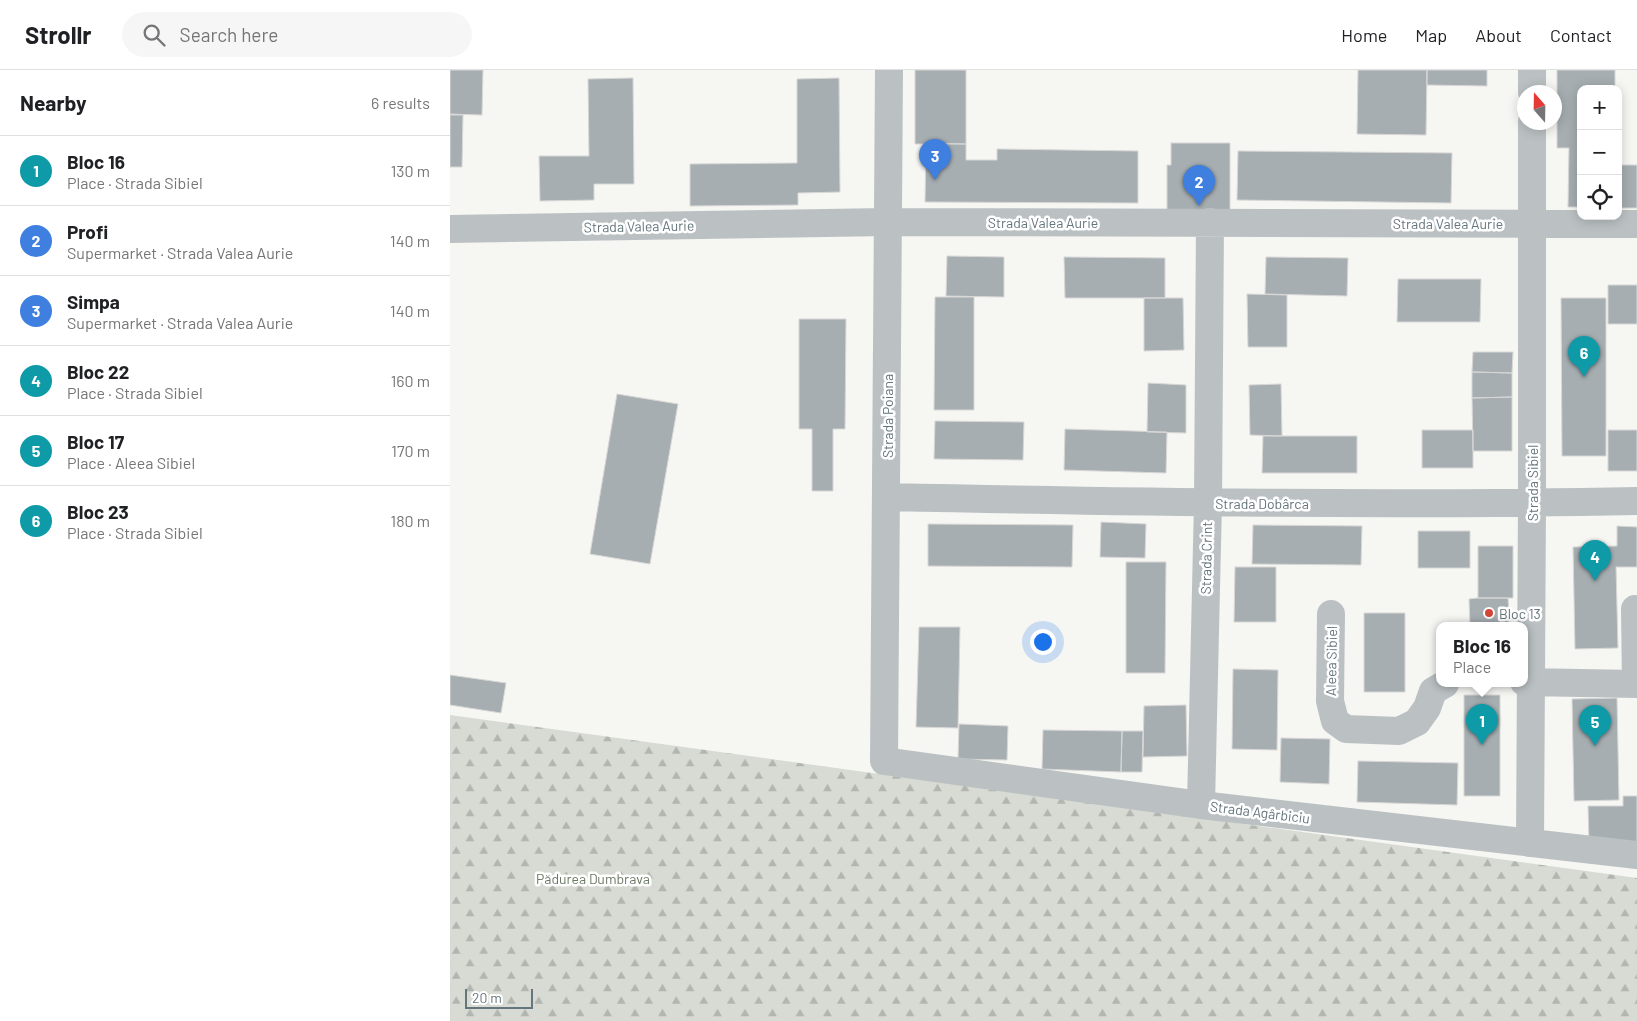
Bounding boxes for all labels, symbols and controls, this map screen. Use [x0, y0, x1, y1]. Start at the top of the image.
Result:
search box [122, 12, 472, 57]
text: Strollr [25, 20, 92, 49]
icon: search [140, 21, 168, 49]
text: Search here [180, 23, 278, 46]
text: Home [1341, 24, 1387, 46]
text: Map [1415, 24, 1447, 46]
text: About [1475, 24, 1522, 46]
text: Contact [1550, 24, 1612, 46]
north arrow [1517, 85, 1562, 130]
map controls [1577, 85, 1622, 220]
button: + [1577, 85, 1622, 130]
text: Nearby [20, 90, 86, 115]
text: 6 results [371, 93, 430, 112]
button: − [1577, 130, 1622, 175]
pin: 3 [919, 139, 951, 180]
text: Bloc 16 [67, 150, 125, 173]
text: 1 [33, 161, 39, 180]
text: 130 m [391, 161, 430, 180]
pin: 2 [1183, 165, 1215, 206]
text: Place · Strada Sibiel [67, 173, 203, 192]
button: locate [1577, 175, 1622, 220]
street label: Strada Valea Aurie [988, 214, 1098, 231]
street label: Strada Valea Aurie [1393, 215, 1503, 232]
street label: Strada Valea Aurie [584, 217, 694, 235]
text: Profi [67, 220, 108, 243]
text: 2 [32, 231, 40, 250]
text: 140 m [390, 231, 430, 250]
text: Supermarket · Strada Valea Aurie [67, 243, 293, 262]
text: Simpa [67, 290, 120, 313]
text: 3 [32, 301, 40, 320]
text: 140 m [390, 301, 430, 320]
text: Supermarket · Strada Valea Aurie [67, 313, 293, 332]
pin: 6 [1568, 336, 1600, 377]
text: Bloc 22 [67, 360, 129, 383]
text: 4 [31, 371, 41, 390]
text: 160 m [391, 371, 430, 390]
street label: Strada Poiana [879, 374, 896, 458]
text: Place · Strada Sibiel [67, 383, 203, 402]
text: Bloc 17 [67, 430, 124, 453]
text: 5 [32, 441, 40, 460]
text: 170 m [391, 441, 430, 460]
street label: Strada Sibiel [1524, 445, 1541, 521]
text: Place · Aleea Sibiel [67, 453, 195, 472]
street label: Strada Dobârca [1215, 495, 1309, 512]
text: Bloc 23 [67, 500, 129, 523]
text: 6 [32, 511, 40, 530]
text: 180 m [391, 511, 430, 530]
street label: Strada Crint [1197, 521, 1215, 595]
text: Place · Strada Sibiel [67, 523, 203, 542]
pin: 4 [1579, 540, 1611, 581]
place label: Bloc 13 [1499, 605, 1541, 622]
marker: Bloc 13 [1483, 607, 1495, 619]
popup [1436, 622, 1528, 687]
street label: Aleea Sibiel [1322, 626, 1340, 696]
your location [1030, 629, 1056, 655]
text: Bloc 16 [1453, 634, 1511, 657]
text: Place [1453, 657, 1491, 676]
pin: 1 [1466, 704, 1498, 745]
pin: 5 [1579, 705, 1611, 746]
street label: Strada Agârbiciu [1209, 797, 1311, 827]
park label: Pădurea Dumbrava [536, 870, 650, 887]
scale bar [465, 986, 532, 1009]
text: 20 m [472, 989, 502, 1006]

